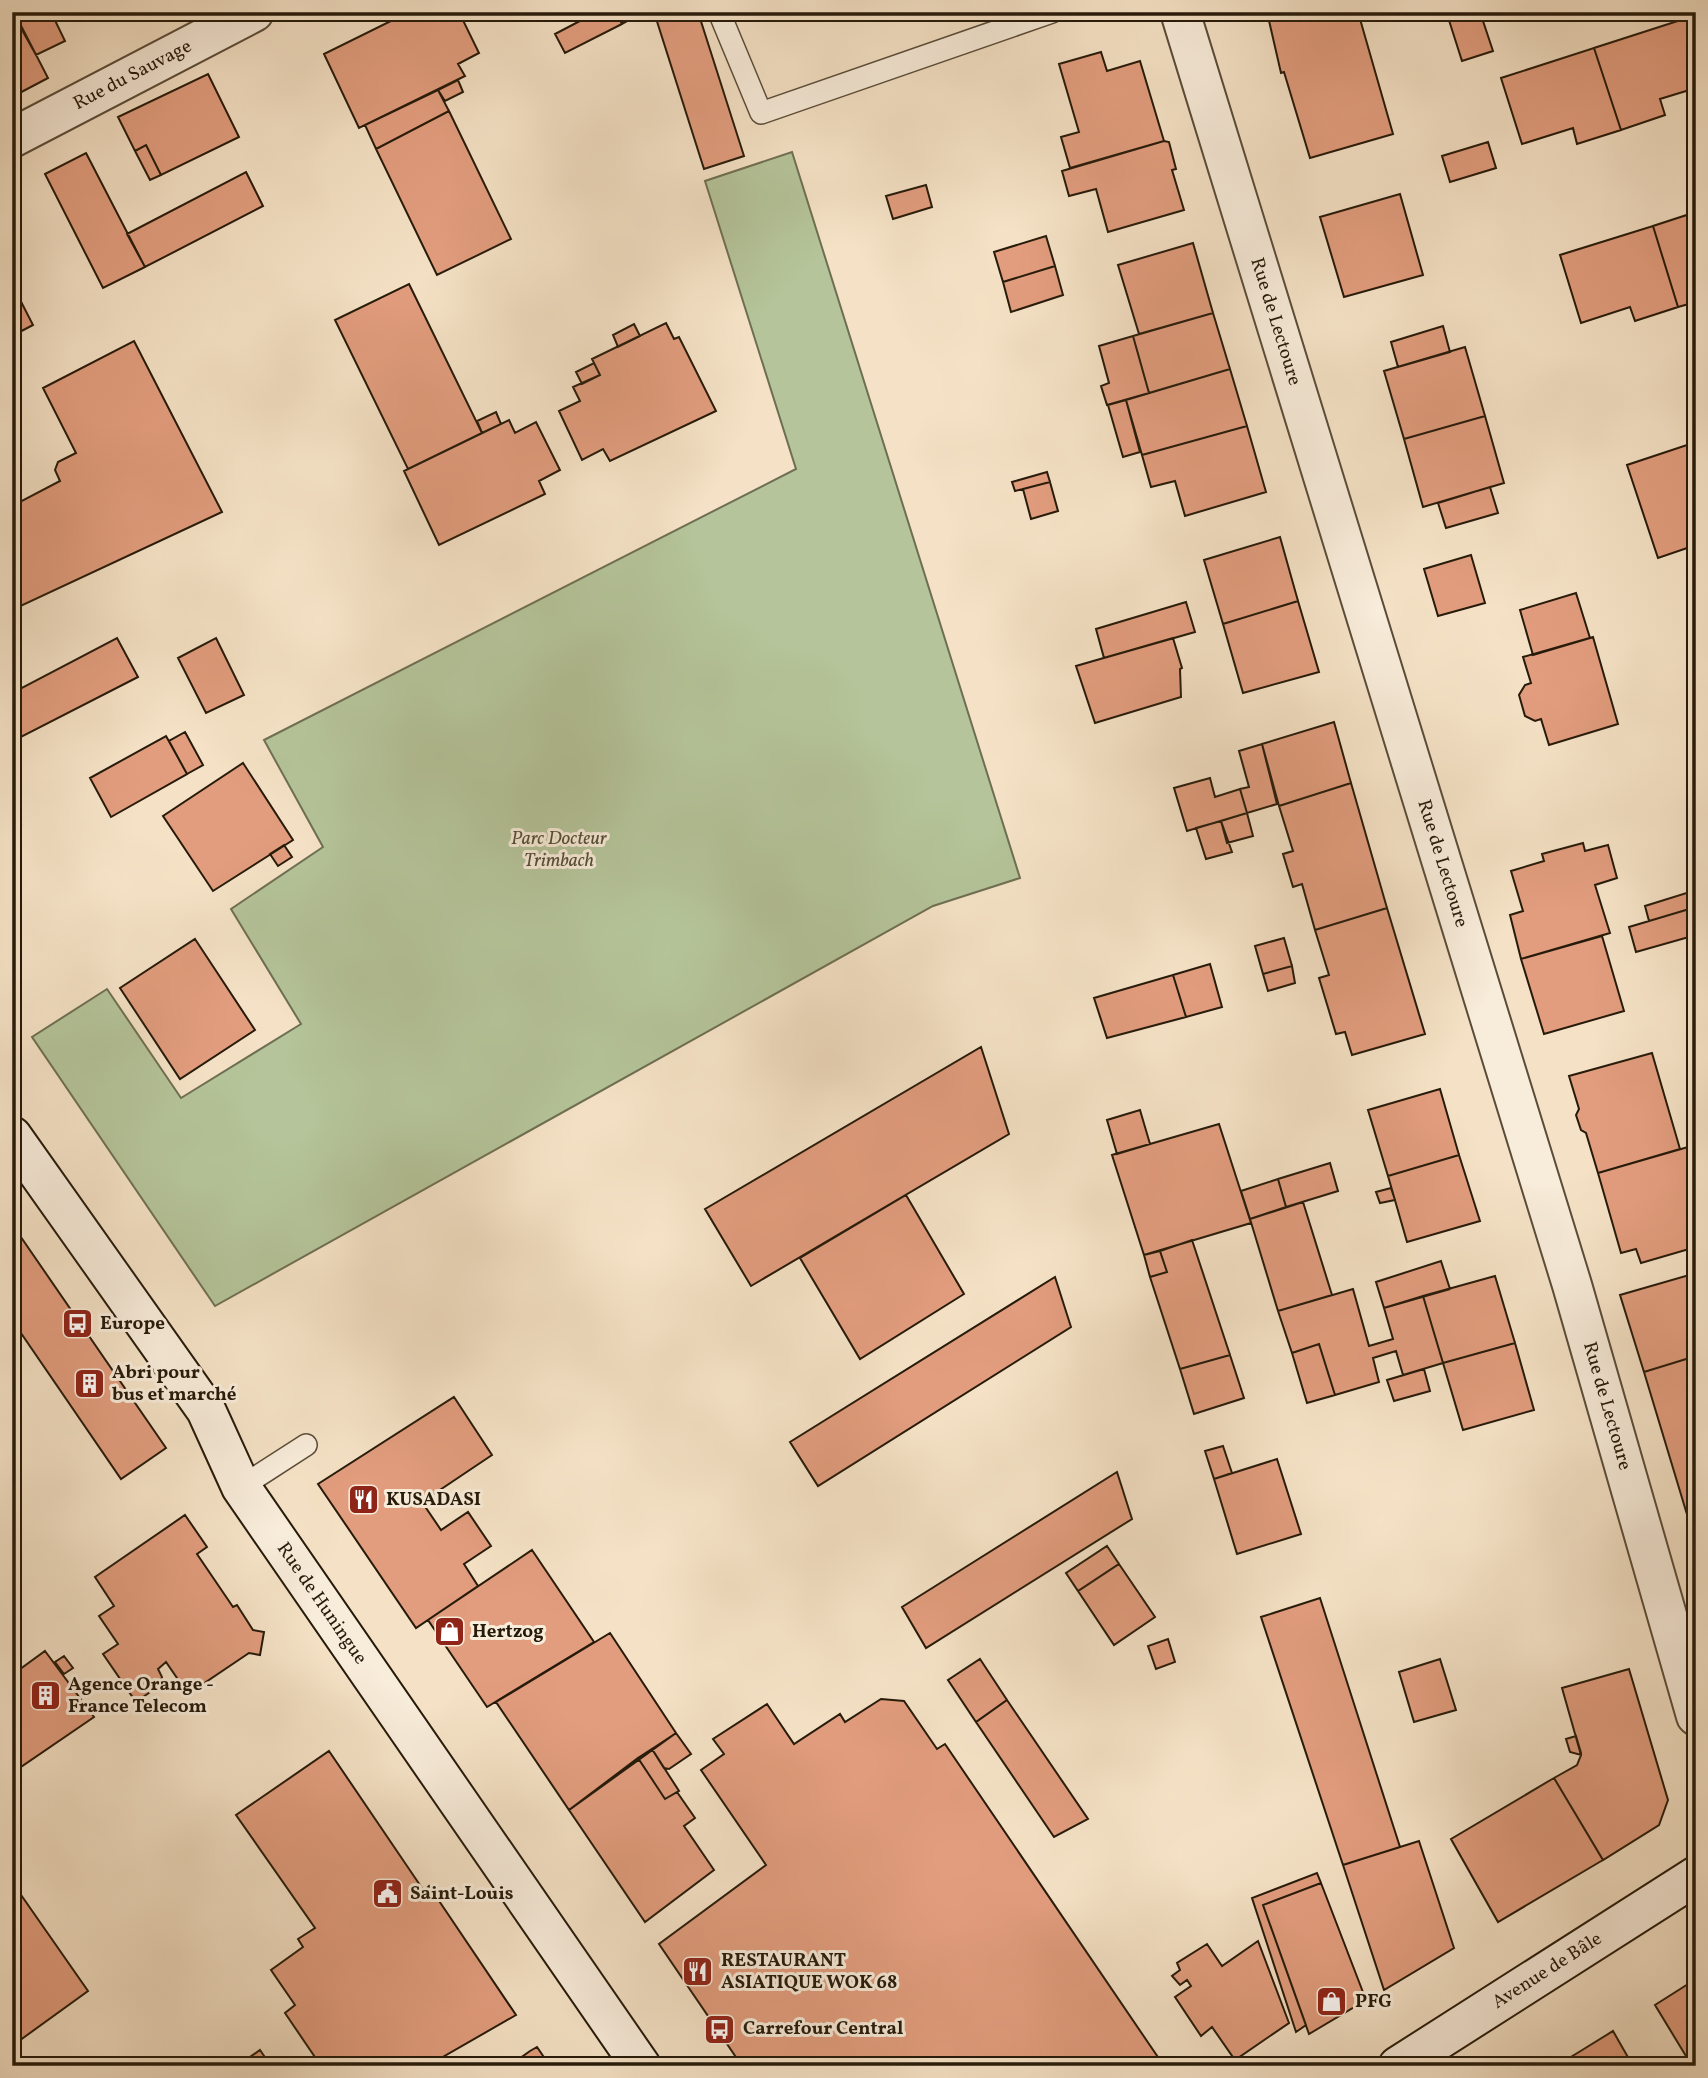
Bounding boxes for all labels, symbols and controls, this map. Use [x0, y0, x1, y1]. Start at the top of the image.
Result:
street label: Rue du Sauvage [69, 34, 196, 117]
street label: Rue de Lectoure [1243, 254, 1307, 389]
street label: Rue de Lectoure [1410, 796, 1474, 931]
park label: Parc Docteur Trimbach [511, 826, 608, 874]
bus stop icon: Europe [60, 1307, 94, 1341]
place label: Europe [100, 1311, 165, 1337]
street label: Rue de Lectoure [1576, 1339, 1638, 1473]
place label: Abri pour bus et marché [112, 1360, 237, 1408]
building icon: Abri pour bus et marché [72, 1367, 106, 1401]
restaurant icon: KUSADASI [346, 1483, 380, 1517]
place label: KUSADASI [386, 1487, 481, 1513]
street label: Rue de Huningue [270, 1537, 373, 1670]
shop icon: Hertzog [432, 1615, 466, 1649]
place label: Hertzog [472, 1619, 544, 1645]
place label: Agence Orange - France Telecom [68, 1672, 214, 1720]
building icon: Agence Orange - France Telecom [28, 1679, 62, 1713]
public building icon: Saint-Louis [370, 1877, 404, 1911]
place label: Saint-Louis [410, 1881, 514, 1907]
street label: Avenue de Bâle [1487, 1926, 1607, 2016]
place label: RESTAURANT ASIATIQUE WOK 68 [721, 1948, 897, 1996]
restaurant icon: RESTAURANT ASIATIQUE WOK 68 [681, 1955, 715, 1989]
shop icon: PFG [1315, 1985, 1349, 2019]
place label: PFG [1355, 1989, 1392, 2015]
bus stop icon: Carrefour Central [703, 2012, 737, 2046]
place label: Carrefour Central [743, 2016, 903, 2042]

